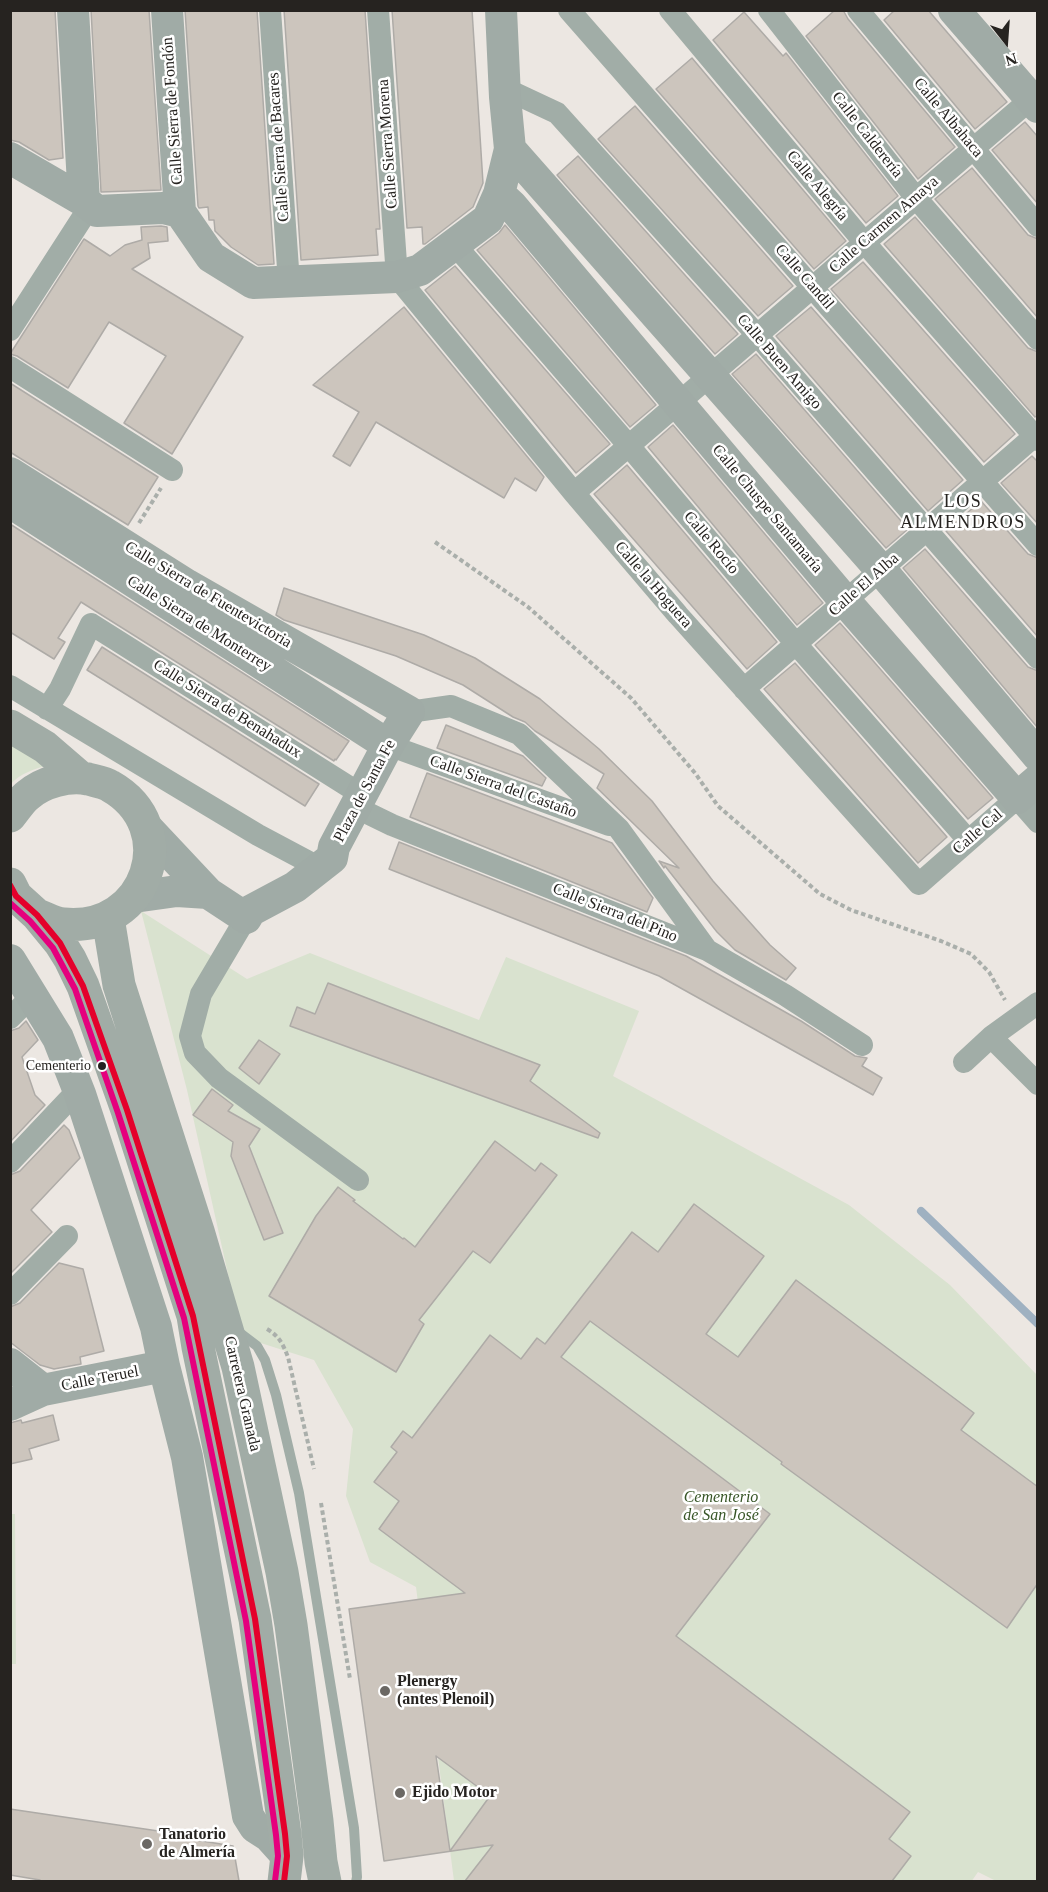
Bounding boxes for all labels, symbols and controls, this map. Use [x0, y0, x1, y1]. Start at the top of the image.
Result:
north arrow [976, 12, 1036, 72]
street label: Calle Sierra de Fondón [158, 37, 188, 185]
text: N [1003, 50, 1019, 70]
street label: Calle Sierra de Bacares [264, 72, 294, 222]
street label: Calle Albahaca [909, 74, 987, 162]
street label: Calle Sierra Morena [374, 79, 402, 209]
street label: Calle Calderería [827, 88, 907, 182]
street label: Calle Alegría [782, 147, 852, 225]
street label: Calle Carmen Amaya [825, 172, 943, 278]
street label: Calle Candil [770, 240, 838, 314]
street label: Calle Buen Amigo [732, 310, 826, 414]
street label: Calle Chuspe Santamaría [708, 441, 826, 577]
district label: LOS ALMENDROS [900, 491, 1026, 534]
street label: Calle Rocío [679, 508, 743, 578]
street label: Calle Sierra de Fuentevictoria [121, 537, 295, 653]
street label: Calle la Hoguera [610, 538, 696, 632]
street label: Calle El Alba [825, 549, 903, 621]
street label: Calle Sierra de Monterrey [123, 572, 275, 676]
street label: Calle Sierra de Benahadux [149, 656, 305, 762]
street label: Plaza de Santa Fe [330, 736, 400, 846]
street label: Calle Sierra del Castaño [427, 751, 579, 823]
street label: Calle Cal [949, 805, 1007, 859]
street label: Calle Sierra del Pino [550, 879, 680, 947]
place label: Cementerio [26, 1058, 91, 1074]
marker: Cementerio [96, 1060, 108, 1072]
street label: Carretera Granada [219, 1335, 265, 1453]
street label: Calle Teruel [60, 1362, 140, 1396]
park label: Cementerio de San José [683, 1488, 759, 1526]
place label: Plenergy (antes Plenoil) [397, 1672, 494, 1710]
marker: Plenergy (antes Plenoil) [378, 1684, 392, 1698]
place label: Ejido Motor [412, 1783, 497, 1803]
marker: Ejido Motor [393, 1786, 407, 1800]
place label: Tanatorio de Almería [159, 1825, 235, 1863]
marker: Tanatorio de Almería [140, 1837, 154, 1851]

